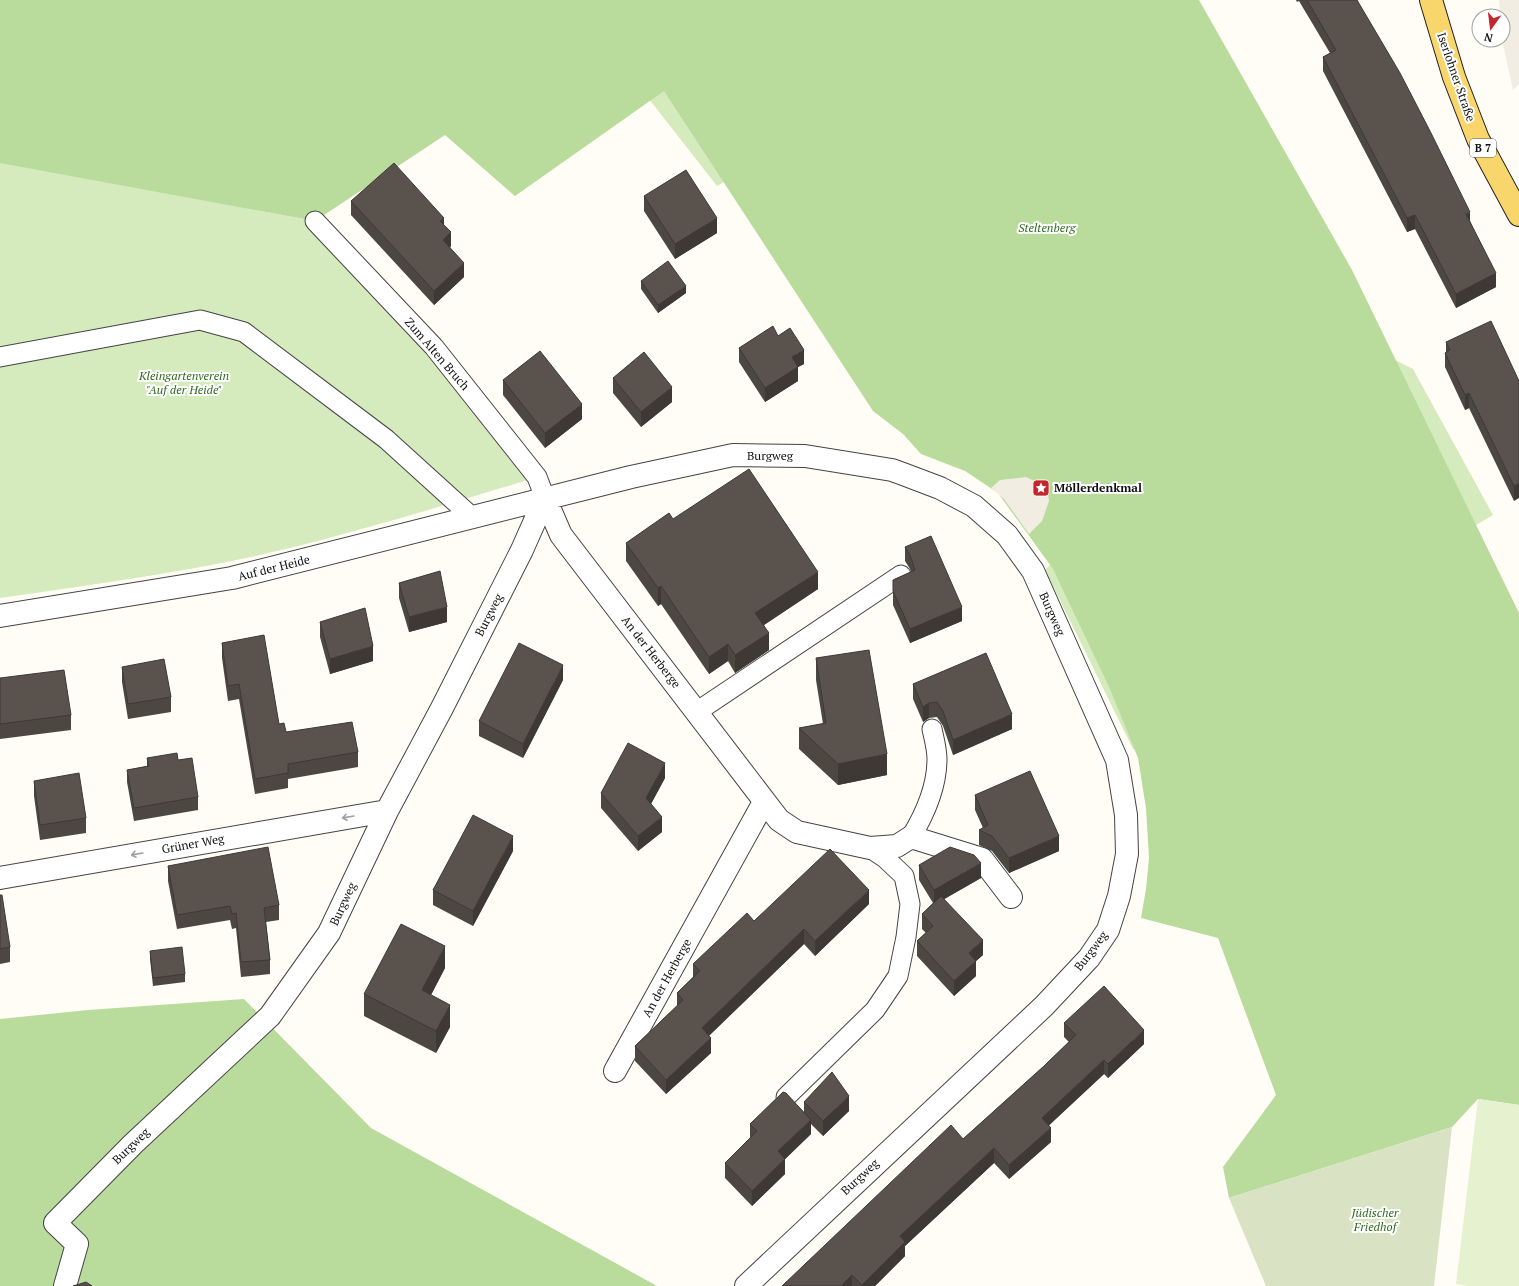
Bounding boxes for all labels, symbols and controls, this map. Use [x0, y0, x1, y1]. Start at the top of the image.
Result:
north arrow [1471, 8, 1511, 48]
street label: Iserlohner Straße [1434, 30, 1479, 123]
text: N [1482, 30, 1494, 46]
road number: B 7 [1470, 139, 1496, 157]
park label: Steltenberg [1018, 220, 1077, 235]
street label: Zum Alten Bruch [402, 314, 473, 393]
park label: Kleingartenverein "Auf der Heide" [138, 368, 229, 397]
street label: Burgweg [747, 448, 794, 463]
place icon: Möllerdenkmal [1031, 478, 1051, 498]
place label: Möllerdenkmal [1054, 480, 1142, 495]
street label: Auf der Heide [236, 551, 311, 584]
street label: Burgweg [471, 590, 506, 639]
street label: Burgweg [1036, 590, 1069, 639]
street label: An der Herberge [619, 613, 684, 691]
one-way arrow [342, 814, 355, 822]
street label: Grüner Weg [160, 831, 226, 856]
one-way arrow [131, 850, 144, 858]
street label: Burgweg [326, 879, 359, 928]
street label: Burgweg [1071, 927, 1111, 974]
street label: An der Herberge [639, 936, 694, 1020]
street label: Burgweg [109, 1124, 153, 1167]
street label: Burgweg [838, 1155, 882, 1198]
park label: Jüdischer Friedhof [1351, 1205, 1400, 1234]

